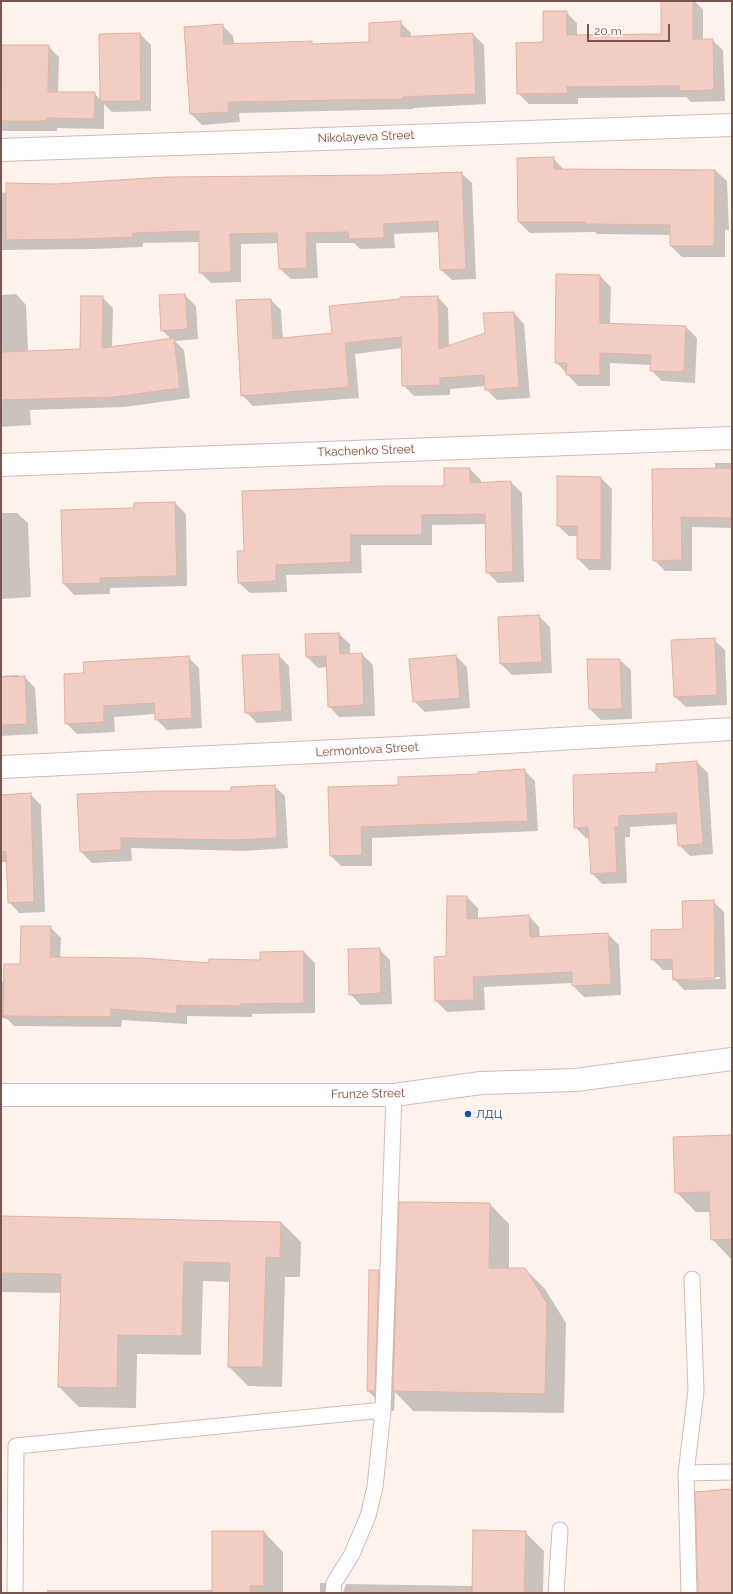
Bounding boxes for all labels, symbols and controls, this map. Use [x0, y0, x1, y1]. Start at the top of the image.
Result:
scale bar [589, 16, 672, 42]
text: 20 m [594, 24, 622, 38]
street label: Nikolayeva Street [317, 128, 415, 146]
street label: Tkachenko Street [317, 442, 415, 460]
street label: Lermontova Street [315, 740, 419, 760]
street label: Frunze Street [331, 1086, 405, 1102]
place label: ЛДЦ [476, 1107, 503, 1121]
marker: ЛДЦ [463, 1109, 473, 1119]

